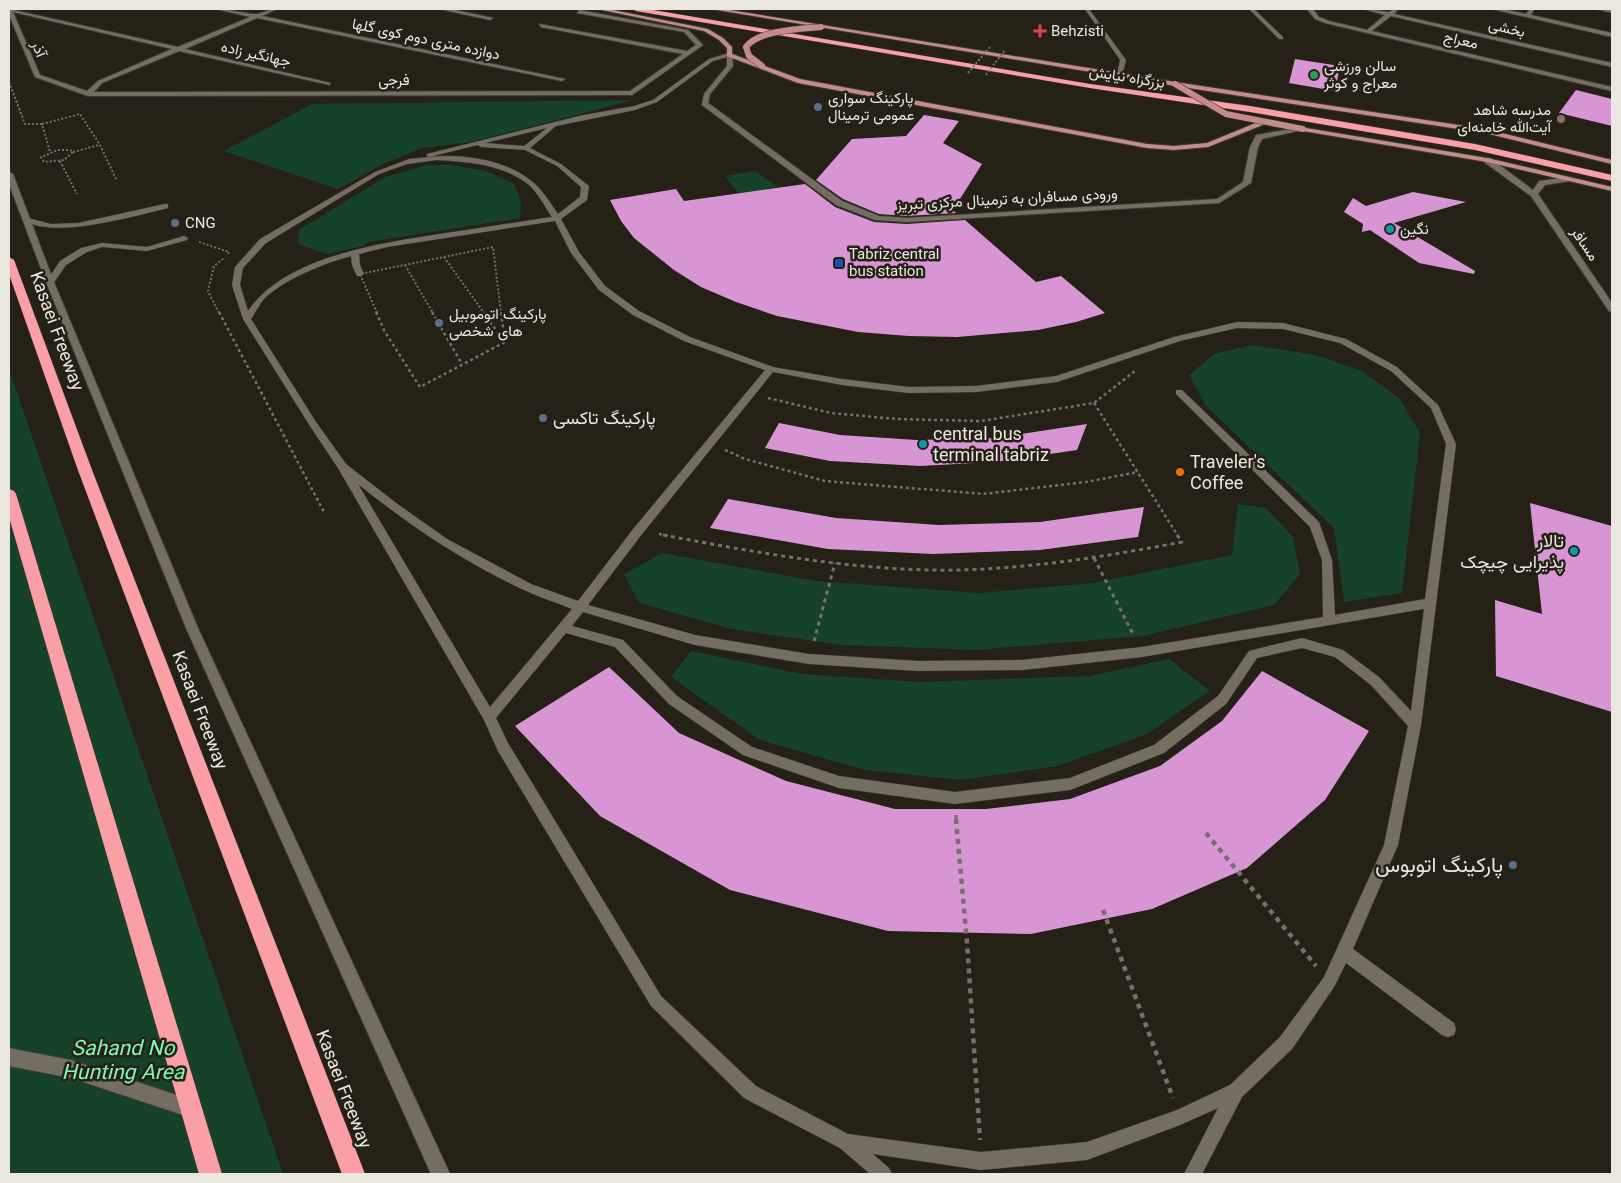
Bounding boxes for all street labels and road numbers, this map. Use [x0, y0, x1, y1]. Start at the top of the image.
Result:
street label: دوازده متری دوم کوی گلها [350, 14, 502, 67]
street label: بخشی [1486, 14, 1527, 45]
street label: معراج [1441, 26, 1480, 57]
street label: جهانگیر زاده [219, 36, 293, 75]
street label: آذر [24, 37, 52, 63]
street label: بزرگراه نیایش [1087, 61, 1166, 96]
street label: فرجی [378, 70, 410, 93]
street label: ورودی مسافران به ترمینال مرکزی تبریز [895, 183, 1118, 218]
street label: مسافر [1563, 222, 1604, 267]
street label: Kasaei Freeway [21, 268, 90, 396]
street label: Kasaei Freeway [163, 647, 234, 775]
street label: Kasaei Freeway [307, 1026, 378, 1154]

